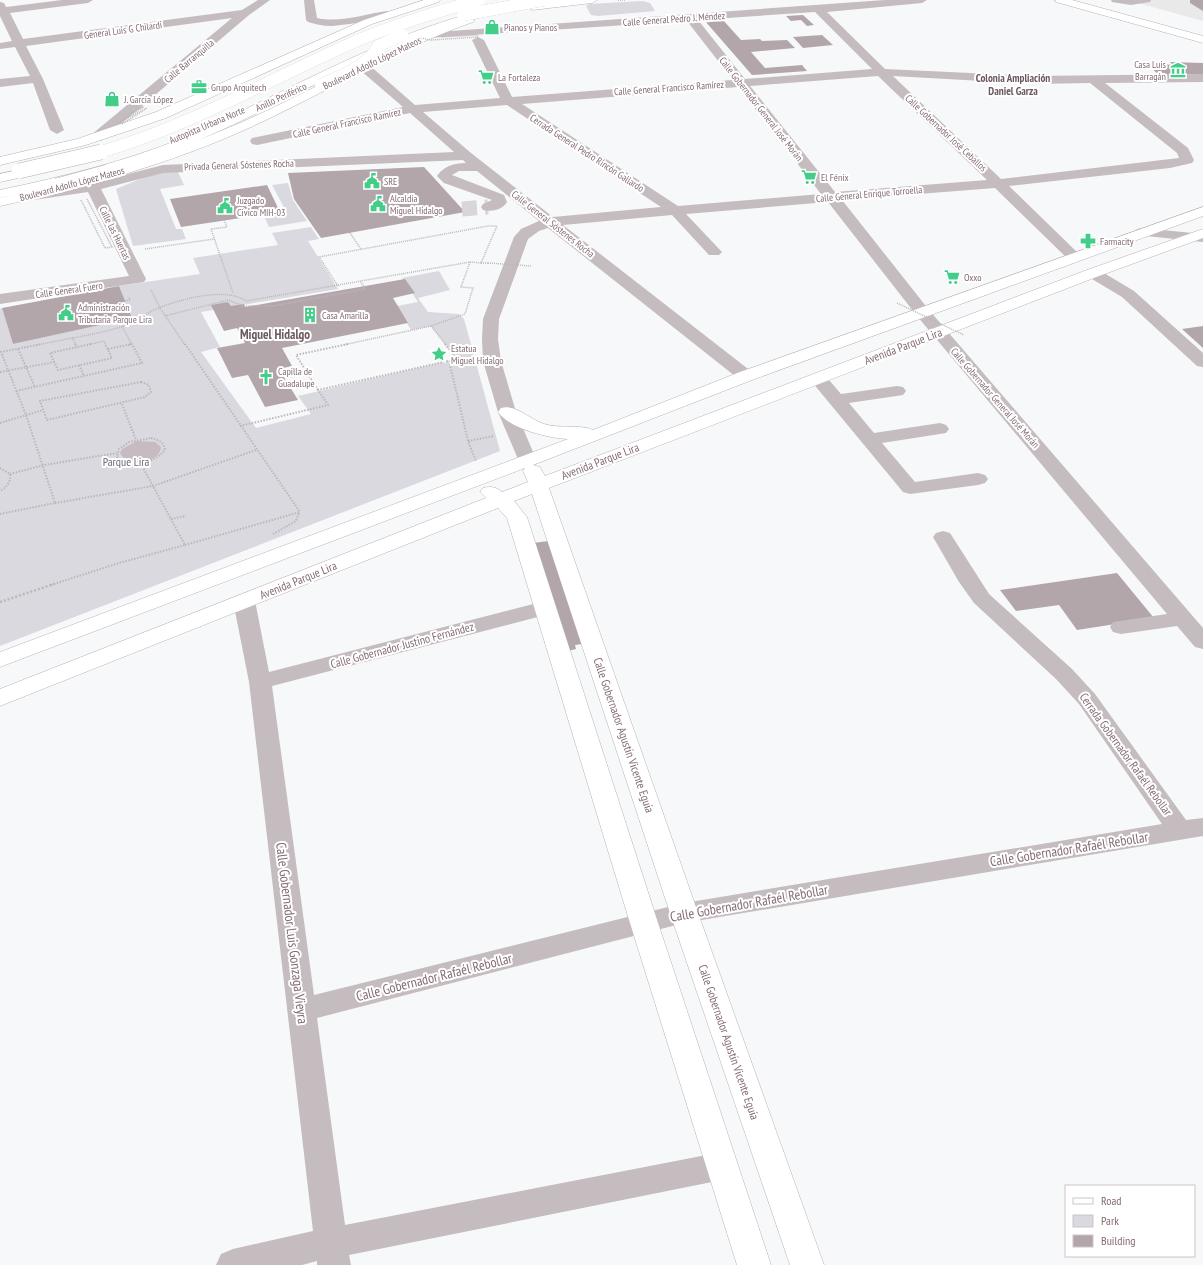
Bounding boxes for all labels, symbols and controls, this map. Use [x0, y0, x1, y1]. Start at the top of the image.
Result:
street label: Calle General Pedro J. Méndez [622, 9, 726, 29]
street label: General Luis G Chilardi [83, 18, 163, 42]
shop icon: Pianos y Pianos [483, 18, 501, 36]
place label: Pianos y Pianos [504, 21, 558, 34]
street label: Boulevard Adolfo López Mateos [321, 33, 424, 92]
street label: Calle Barranquilla [161, 36, 217, 86]
street label: Calle Gobernador General José Morán [716, 54, 806, 164]
place label: Casa Luis Barragán [1134, 58, 1167, 83]
museum icon: Casa Luis Barragán [1169, 61, 1187, 79]
supermarket icon: La Fortaleza [477, 68, 495, 86]
place label: La Fortaleza [498, 71, 540, 84]
district label: Colonia Ampliación Daniel Garza [976, 71, 1050, 98]
office icon: Grupo Arquitech [190, 78, 208, 96]
street label: Calle General Francisco Ramírez [614, 78, 725, 98]
street label: Anillo Periférico [253, 80, 309, 114]
place label: Grupo Arquitech [211, 81, 267, 94]
shop icon: J. García López [103, 90, 121, 108]
street label: Calle Gobernador José Ceballos [902, 92, 990, 175]
place label: J. García López [123, 93, 174, 106]
street label: Autopista Urbana Norte [167, 103, 247, 147]
street label: Calle General Francisco Ramírez [292, 105, 403, 141]
street label: Cerrada General Pedro Rincón Gallardo [527, 111, 647, 195]
street label: Privada General Sóstenes Rocha [184, 157, 294, 173]
street label: Boulevard Adolfo López Mateos [18, 164, 126, 204]
supermarket icon: El Fénix [800, 168, 818, 186]
place label: El Fénix [821, 171, 849, 184]
public building icon: SRE [363, 172, 381, 190]
place label: SRE [384, 175, 397, 188]
street label: Calle General Enrique Torroella [815, 183, 923, 205]
street label: Calle General Sóstenes Rocha [509, 188, 597, 260]
place label: Alcaldía Miguel Hidalgo [390, 192, 443, 217]
place label: Juzgado Civico MIH-03 [236, 194, 286, 219]
public building icon: Alcaldía Miguel Hidalgo [369, 195, 387, 213]
public building icon: Juzgado Civico MIH-03 [216, 197, 234, 215]
street label: Calle las Huertas [96, 204, 134, 263]
pharmacy icon: Farmacity [1079, 232, 1097, 250]
place label: Farmacity [1100, 235, 1134, 248]
supermarket icon: Oxxo [943, 268, 961, 286]
place label: Oxxo [964, 271, 982, 284]
street label: Calle General Fuero [35, 279, 103, 301]
place label: Administración Tributaria Parque Lira [78, 301, 152, 326]
public building icon: Administración Tributaria Parque Lira [57, 304, 75, 322]
building icon: Casa Amarilla [301, 306, 319, 324]
place label: Casa Amarilla [322, 309, 369, 322]
street label: Avenida Parque Lira [862, 324, 944, 368]
district label: Miguel Hidalgo [240, 326, 310, 343]
place label: Estatua Miguel Hidalgo [451, 342, 504, 367]
place icon: Estatua Miguel Hidalgo [430, 345, 448, 363]
street label: Calle Gobernador General José Morán [948, 345, 1042, 451]
place label: Capilla de Guadalupe [278, 365, 315, 390]
church icon: Capilla de Guadalupe [257, 368, 275, 386]
street label: Avenida Parque Lira [559, 439, 641, 483]
park label: Parque Lira [103, 454, 150, 469]
street label: Avenida Parque Lira [257, 558, 339, 602]
street label: Calle Gobernador Justino Fernández [329, 619, 475, 671]
street label: Calle Gobernador Agustín Vicente Eguía [590, 655, 658, 815]
street label: Cerrada Gobernador Rafaél Rebollar [1076, 690, 1176, 819]
street label: Calle Gobernador Rafaél Rebollar [989, 828, 1150, 870]
street label: Calle Gobernador Luis Gonzaga Vieyra [272, 841, 312, 1025]
street label: Calle Gobernador Rafaél Rebollar [669, 880, 829, 926]
street label: Calle Gobernador Rafaél Rebollar [354, 949, 514, 1005]
street label: Calle Gobernador Agustín Vicente Eguía [695, 962, 763, 1122]
legend [1065, 1185, 1195, 1257]
text: Road [1101, 1193, 1121, 1208]
text: Park [1101, 1213, 1119, 1228]
text: Building [1101, 1233, 1136, 1248]

